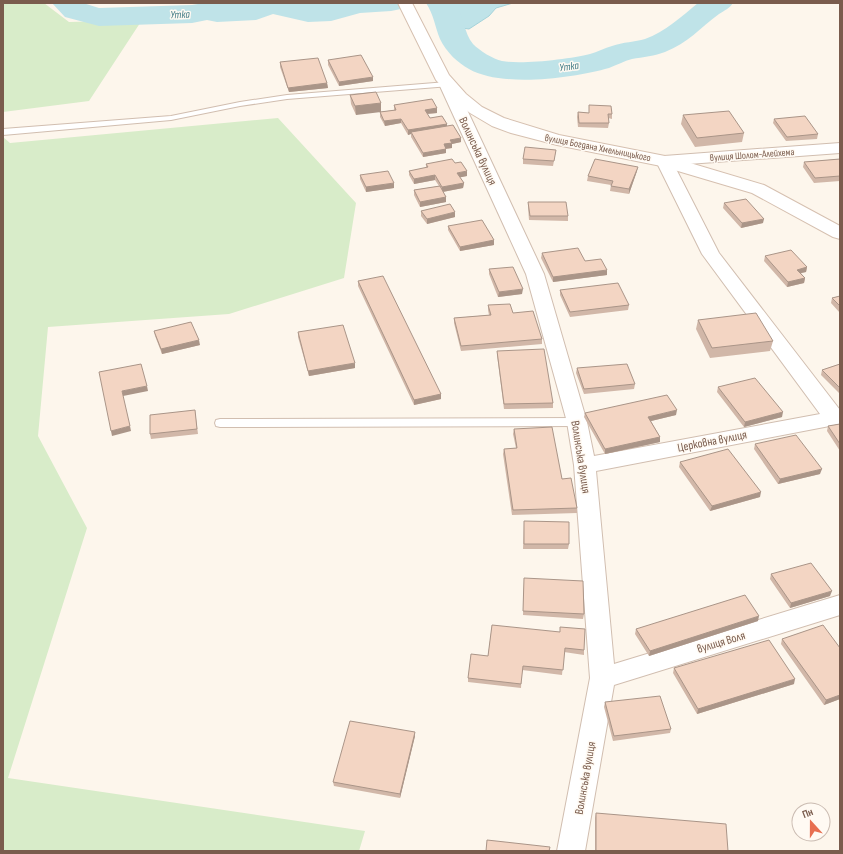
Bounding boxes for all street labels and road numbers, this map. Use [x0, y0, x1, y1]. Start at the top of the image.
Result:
street label: Волинська вулиця [455, 115, 500, 188]
street label: вулиця Богдана Хмельницького [544, 132, 652, 164]
street label: вулиця Шолом-Алейхема [709, 146, 795, 164]
street label: Волинська вулиця [567, 420, 594, 495]
street label: Церковна вулиця [676, 427, 748, 456]
street label: вулиця Воля [695, 628, 747, 657]
street label: Волинська вулиця [572, 740, 599, 816]

